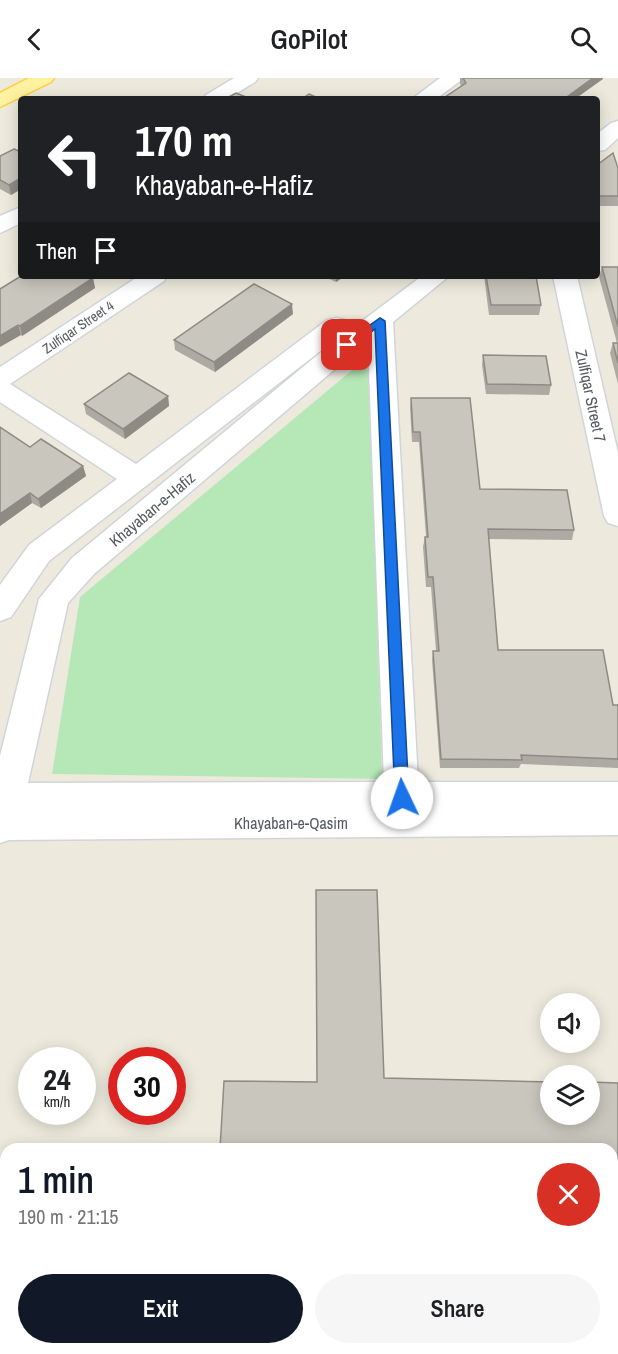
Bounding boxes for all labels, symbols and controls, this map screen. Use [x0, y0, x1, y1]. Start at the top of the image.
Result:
text: GoPilot [270, 21, 348, 57]
icon: back [18, 23, 51, 56]
icon: search [567, 23, 600, 56]
text: 170 m [135, 113, 233, 169]
icon: left [36, 120, 114, 198]
text: Khayaban-e-Hafiz [135, 167, 313, 203]
icon: arrive [89, 234, 122, 267]
text: Then [36, 236, 77, 266]
street label: Zulfiqar Street 4 [39, 296, 118, 357]
pin [321, 319, 372, 370]
icon: arrive [330, 328, 363, 361]
street label: Zulfiqar Street 7 [570, 348, 612, 444]
street label: Khayaban-e-Hafiz [104, 466, 200, 551]
position arrow [370, 766, 434, 830]
street label: Khayaban-e-Qasim [234, 812, 348, 834]
map controls [540, 993, 600, 1125]
button: sound [540, 993, 600, 1053]
speed limit sign: 30 [108, 1047, 186, 1125]
text: 24 [43, 1059, 71, 1099]
button: layers [540, 1065, 600, 1125]
text: km/h [44, 1091, 70, 1112]
text: 1 min [18, 1156, 94, 1204]
button: close [537, 1163, 600, 1226]
text: 190 m · 21:15 [18, 1203, 118, 1230]
button: Exit [18, 1274, 303, 1343]
button: Share [315, 1274, 600, 1343]

